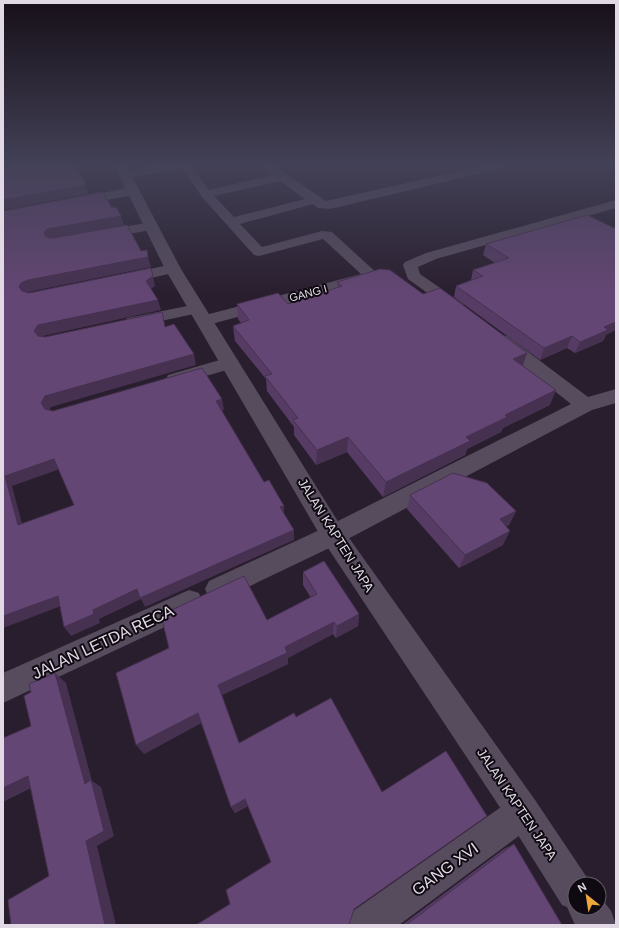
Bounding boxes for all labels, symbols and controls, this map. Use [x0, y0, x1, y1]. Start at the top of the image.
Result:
street label: GANG I [288, 282, 328, 304]
street label: JALAN KAPTEN JAPA [295, 475, 377, 595]
street label: JALAN LETDA RECA [30, 602, 177, 682]
street label: JALAN KAPTEN JAPA [474, 745, 560, 863]
street label: GANG XVI [409, 839, 481, 899]
north arrow [567, 876, 607, 916]
text: N [576, 880, 588, 895]

